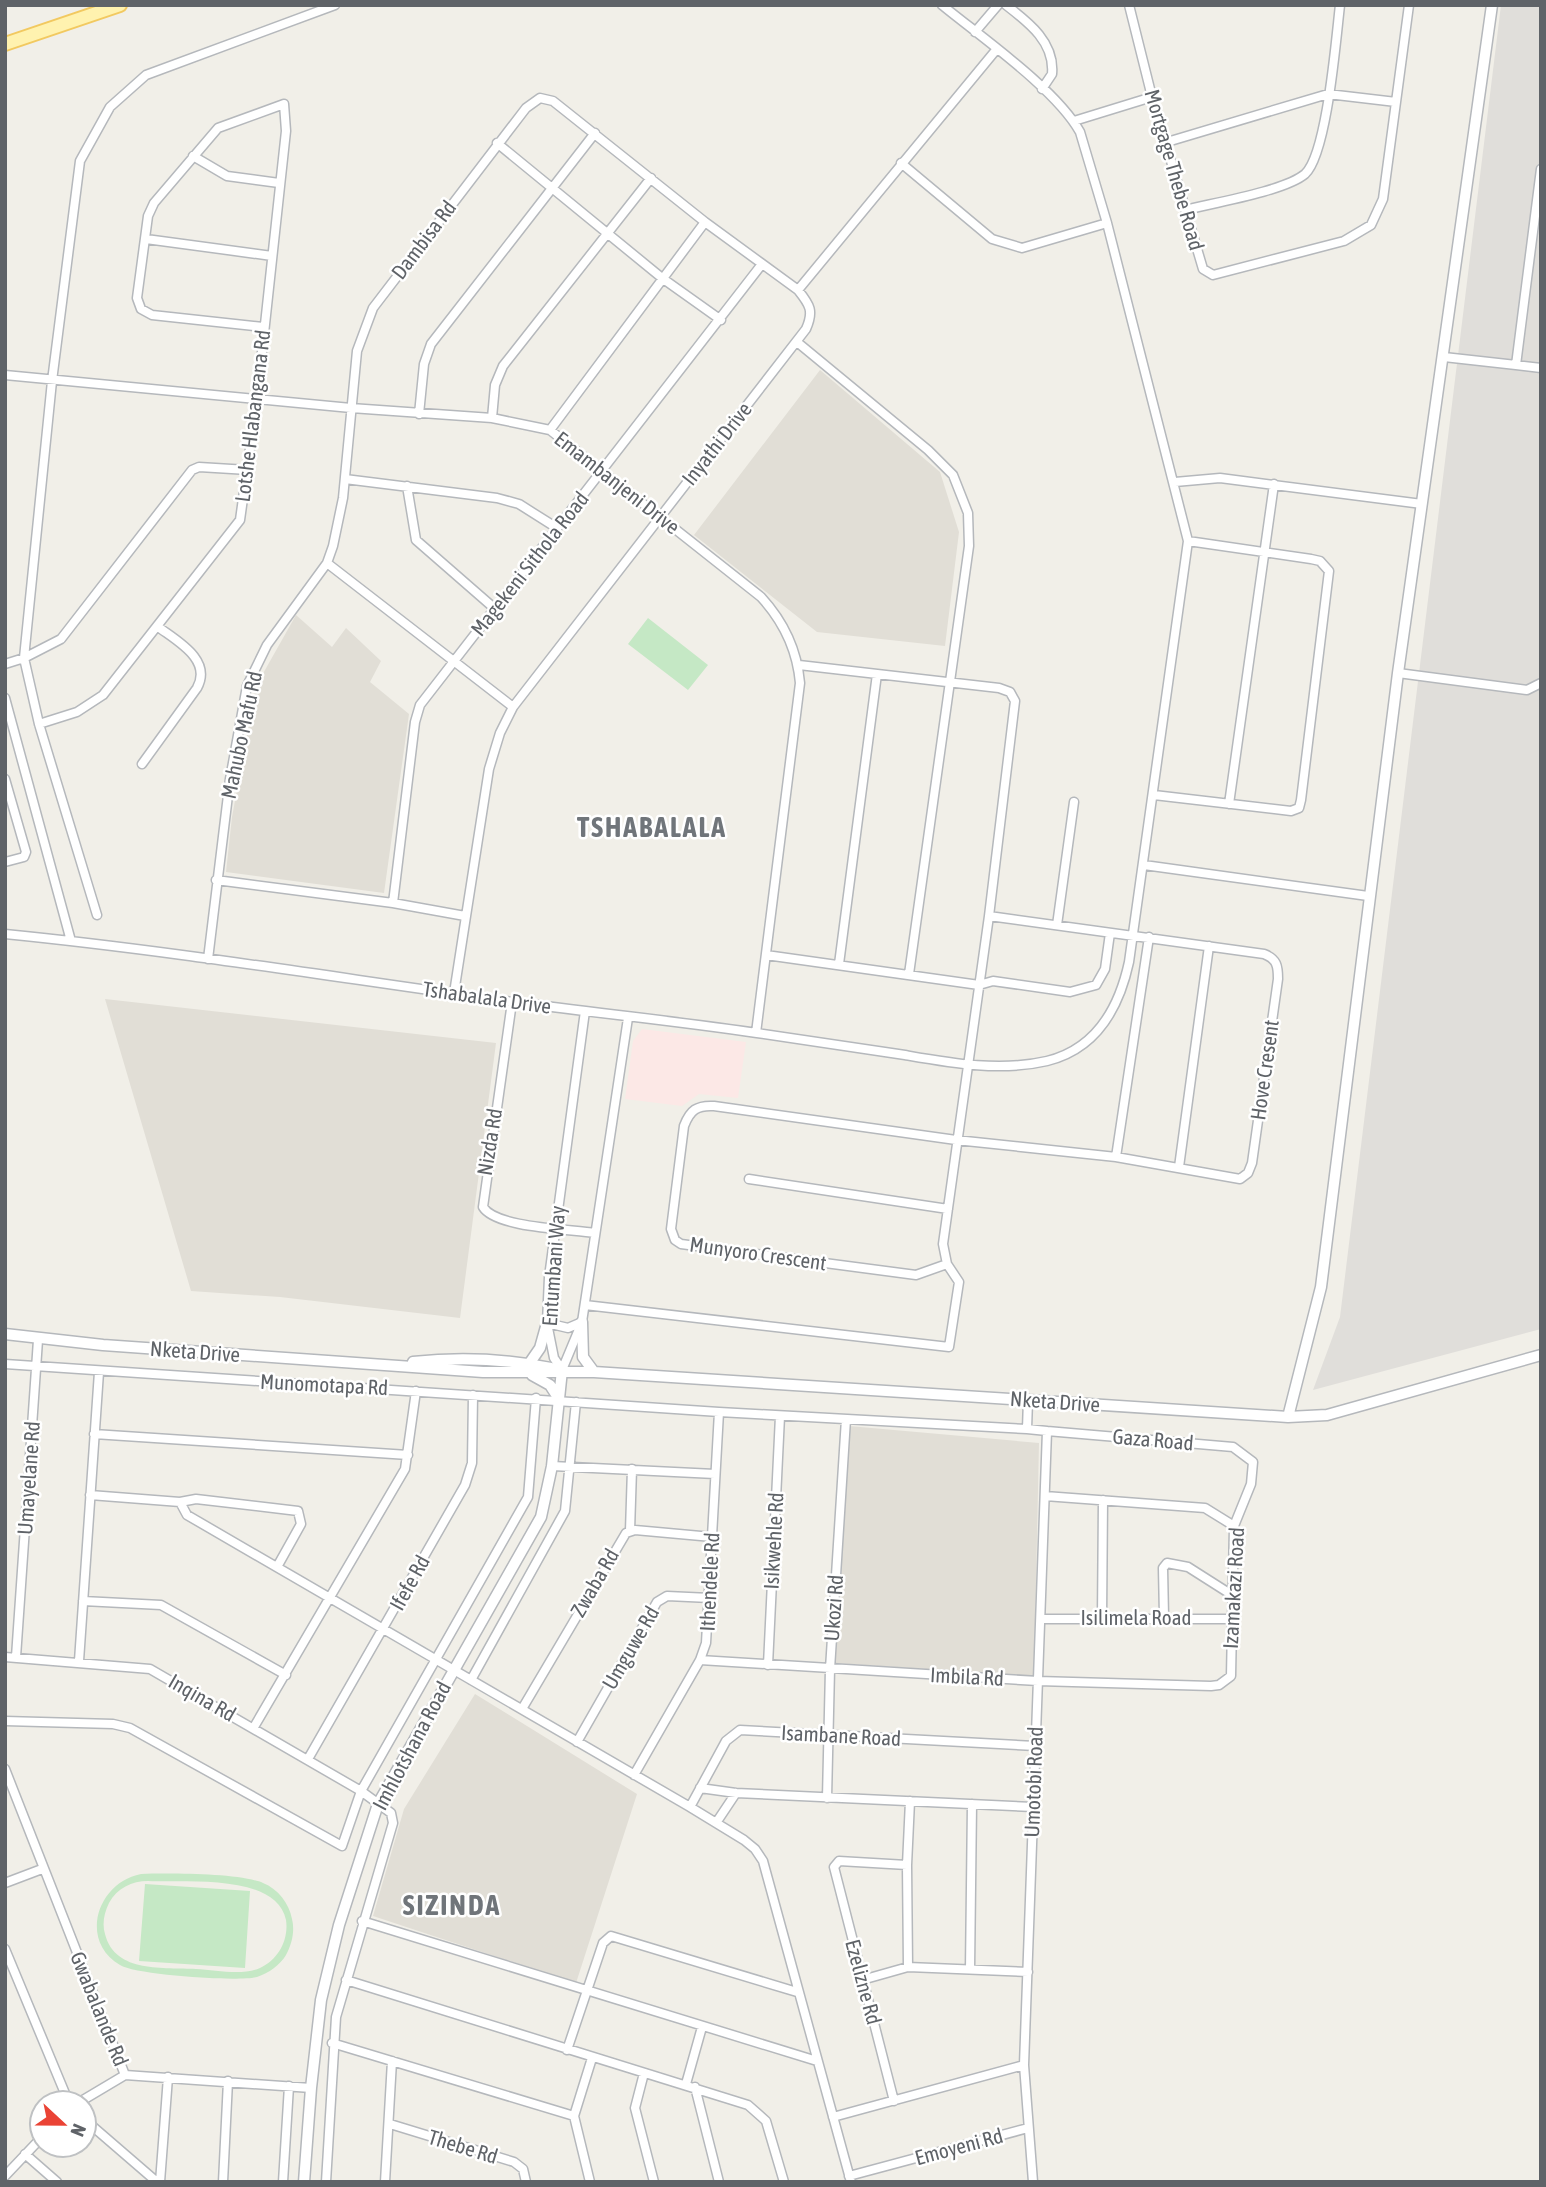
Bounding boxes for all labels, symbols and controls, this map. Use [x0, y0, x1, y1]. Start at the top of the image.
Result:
street label: Mortgage Thebe Road [1141, 86, 1209, 253]
street label: Dambisa Rd [386, 195, 460, 283]
street label: Lotshe Hlabangana Rd [230, 328, 274, 503]
street label: Inyathi Drive [676, 397, 756, 490]
street label: Emambanjeni Drive [550, 426, 685, 538]
street label: Magekeni Sithola Road [465, 487, 593, 640]
street label: Mahubo Mafu Rd [216, 669, 266, 801]
district label: TSHABALALA [577, 811, 727, 843]
street label: Tshabalala Drive [421, 976, 553, 1018]
street label: Hove Cresent [1245, 1018, 1283, 1122]
street label: Nizda Rd [472, 1107, 506, 1177]
street label: Entumbani Way [537, 1204, 569, 1327]
street label: Munyoro Crescent [688, 1232, 828, 1274]
street label: Nketa Drive [149, 1336, 241, 1366]
street label: Munomotapa Rd [259, 1369, 389, 1399]
street label: Nketa Drive [1009, 1386, 1101, 1416]
street label: Umayelane Rd [12, 1420, 44, 1535]
street label: Gaza Road [1112, 1424, 1195, 1454]
street label: Isikwehle Rd [758, 1492, 788, 1590]
street label: Izamakazi Road [1218, 1526, 1248, 1649]
street label: Ithendele Rd [694, 1532, 724, 1632]
street label: Zwaba Rd [565, 1544, 623, 1621]
street label: Ifefe Rd [384, 1551, 434, 1614]
street label: Ukozi Rd [819, 1574, 847, 1642]
street label: Umguwe Rd [597, 1602, 663, 1693]
street label: Isilimela Road [1081, 1605, 1191, 1629]
street label: Imbila Rd [930, 1662, 1005, 1690]
street label: Inqina Rd [165, 1668, 240, 1726]
street label: Imhlotshana Road [367, 1677, 455, 1814]
street label: Isambane Road [780, 1720, 902, 1750]
street label: Umotobi Road [1019, 1726, 1047, 1838]
district label: SIZINDA [403, 1889, 501, 1921]
street label: Ezelizne Rd [841, 1937, 887, 2027]
street label: Gwabalande Rd [66, 1948, 134, 2069]
north arrow [28, 2089, 98, 2159]
text: N [66, 2121, 91, 2140]
street label: Emoyeni Rd [912, 2123, 1005, 2169]
street label: Thebe Rd [426, 2124, 501, 2168]

